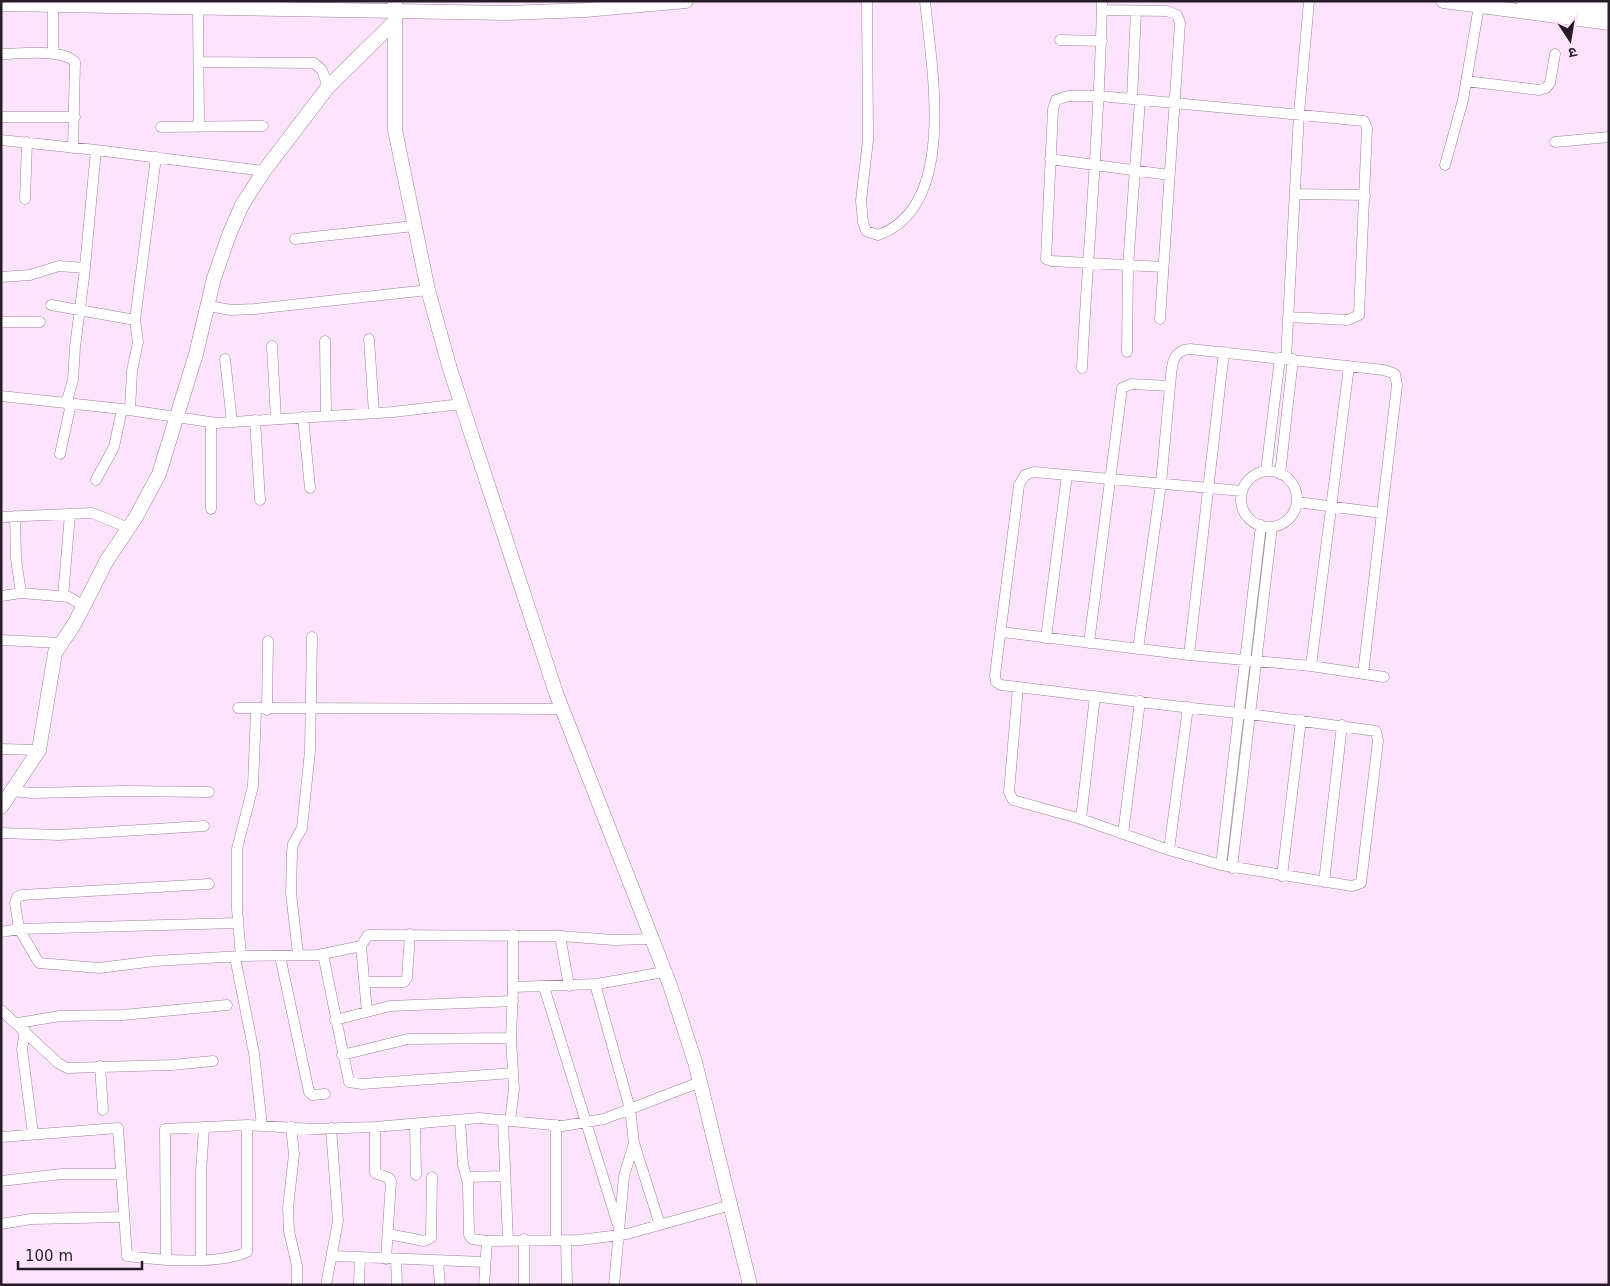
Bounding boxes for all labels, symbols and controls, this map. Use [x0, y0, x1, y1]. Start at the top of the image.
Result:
north arrow [1545, 15, 1595, 65]
text: उ [1566, 44, 1578, 62]
scale bar [18, 1238, 141, 1270]
text: 100 m [25, 1247, 73, 1265]

